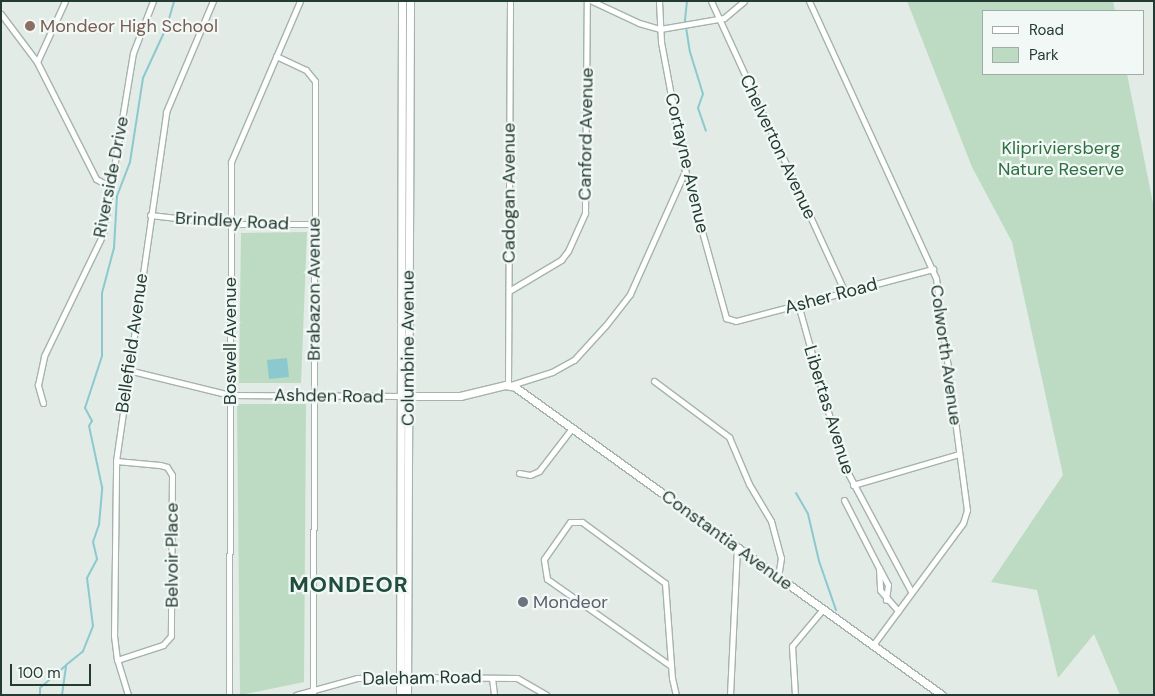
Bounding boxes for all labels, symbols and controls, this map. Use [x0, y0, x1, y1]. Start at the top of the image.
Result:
legend [982, 10, 1145, 75]
place label: Mondeor High School [40, 15, 218, 37]
marker: Mondeor High School [24, 20, 36, 32]
text: Road [1029, 20, 1064, 40]
text: Park [1029, 45, 1059, 65]
street label: Canford Avenue [574, 67, 598, 201]
street label: Chelverton Avenue [735, 71, 821, 223]
street label: Cortayne Avenue [660, 91, 714, 235]
street label: Riverside Drive [89, 114, 133, 240]
street label: Cadogan Avenue [498, 123, 520, 263]
park label: Klipriviersberg Nature Reserve [998, 138, 1124, 180]
street label: Brindley Road [174, 207, 290, 235]
street label: Brabazon Avenue [303, 217, 325, 361]
street label: Columbine Avenue [397, 270, 419, 426]
street label: Bellefield Avenue [111, 272, 153, 414]
street label: Asher Road [782, 273, 880, 319]
street label: Boswell Avenue [219, 277, 241, 405]
street label: Colworth Avenue [925, 283, 967, 427]
street label: Libertas Avenue [799, 343, 859, 477]
street label: Ashden Road [274, 384, 384, 408]
street label: Constantia Avenue [657, 485, 797, 595]
street label: Belvoir Place [161, 502, 183, 608]
district label: MONDEOR [288, 572, 410, 598]
place label: Mondeor [533, 591, 608, 613]
marker: Mondeor [517, 596, 529, 608]
scale bar [12, 654, 94, 686]
text: 100 m [18, 663, 61, 683]
street label: Daleham Road [362, 666, 482, 690]

